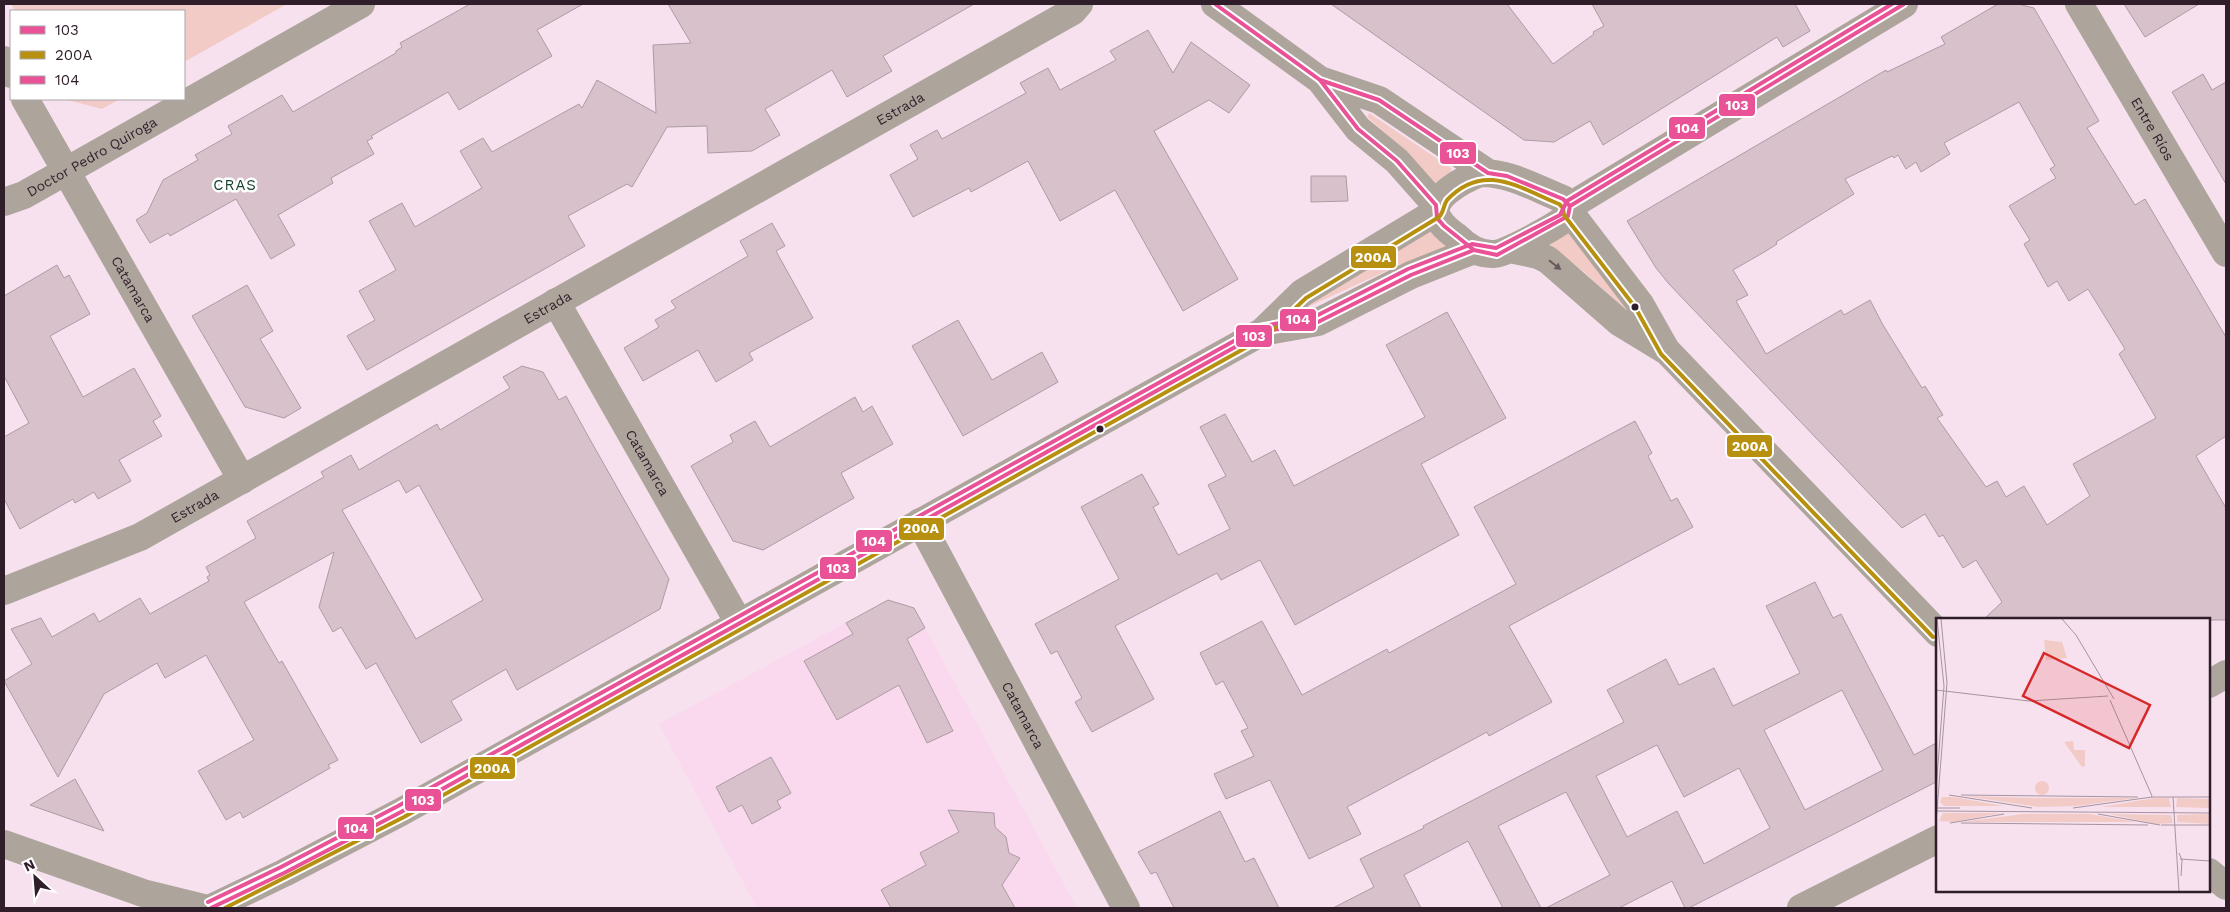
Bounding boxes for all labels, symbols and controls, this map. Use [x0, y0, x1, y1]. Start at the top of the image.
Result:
legend [10, 10, 185, 100]
text: 103 [55, 21, 79, 39]
text: 200A [55, 46, 92, 64]
text: 104 [55, 71, 79, 89]
street label: Estrada [873, 89, 927, 128]
line badge: 103 [1718, 93, 1756, 117]
street label: Entre Ríos [2128, 94, 2178, 163]
text: 103 [1725, 97, 1749, 113]
street label: Doctor Pedro Quiroga [24, 113, 160, 200]
line badge: 104 [1668, 116, 1706, 140]
text: 104 [1675, 120, 1699, 136]
line badge: 103 [1439, 141, 1477, 165]
text: 103 [1446, 145, 1470, 161]
district label: CRAS [213, 176, 257, 194]
line badge: 200A [1350, 245, 1397, 269]
text: 200A [1355, 249, 1391, 265]
street label: Catamarca [108, 253, 159, 325]
one-way arrow [1548, 260, 1561, 271]
street label: Estrada [521, 287, 574, 327]
unlabelled marker [1630, 302, 1640, 312]
line badge: 104 [1279, 308, 1317, 332]
text: 104 [1286, 311, 1310, 327]
line badge: 103 [1235, 324, 1273, 348]
text: 103 [1242, 328, 1266, 344]
unlabelled marker [1095, 424, 1105, 434]
street label: Catamarca [622, 427, 673, 499]
line badge: 200A [1726, 434, 1773, 458]
text: 200A [1732, 438, 1768, 454]
street label: Estrada [168, 486, 221, 526]
line badge: 200A [898, 517, 945, 541]
text: 200A [903, 520, 939, 536]
line badge: 104 [855, 529, 893, 553]
text: 104 [862, 533, 886, 549]
line badge: 103 [819, 556, 857, 580]
text: 103 [826, 560, 850, 576]
inset map [1936, 618, 2210, 892]
street label: Catamarca [999, 679, 1048, 752]
line badge: 200A [469, 756, 516, 780]
text: 200A [474, 760, 510, 776]
line badge: 103 [404, 788, 442, 812]
text: 103 [411, 792, 435, 808]
line badge: 104 [337, 816, 375, 840]
text: 104 [344, 820, 368, 836]
north arrow [10, 852, 60, 902]
text: N [21, 856, 37, 875]

